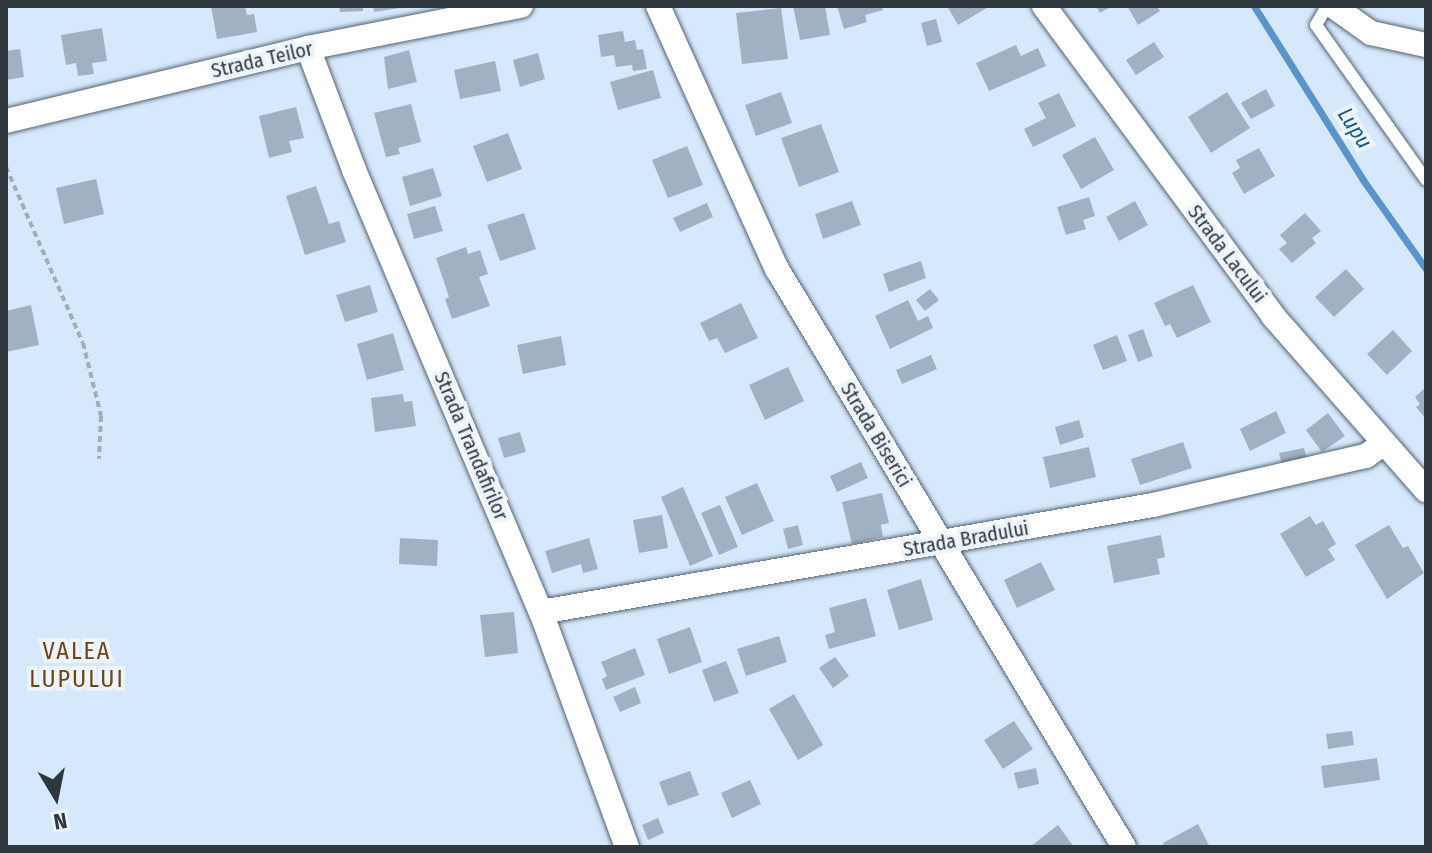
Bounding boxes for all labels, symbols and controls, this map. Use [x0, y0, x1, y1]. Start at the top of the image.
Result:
street label: Strada Teilor [209, 37, 315, 83]
water label: Lupu [1332, 102, 1378, 154]
street label: Strada Lacului [1183, 200, 1271, 308]
street label: Strada Trandafirilor [429, 368, 513, 524]
street label: Strada Biserici [835, 378, 917, 492]
street label: Strada Bradului [901, 516, 1031, 562]
district label: VALEA LUPULUI [29, 638, 125, 694]
north arrow [16, 757, 96, 837]
text: N [51, 807, 69, 836]

